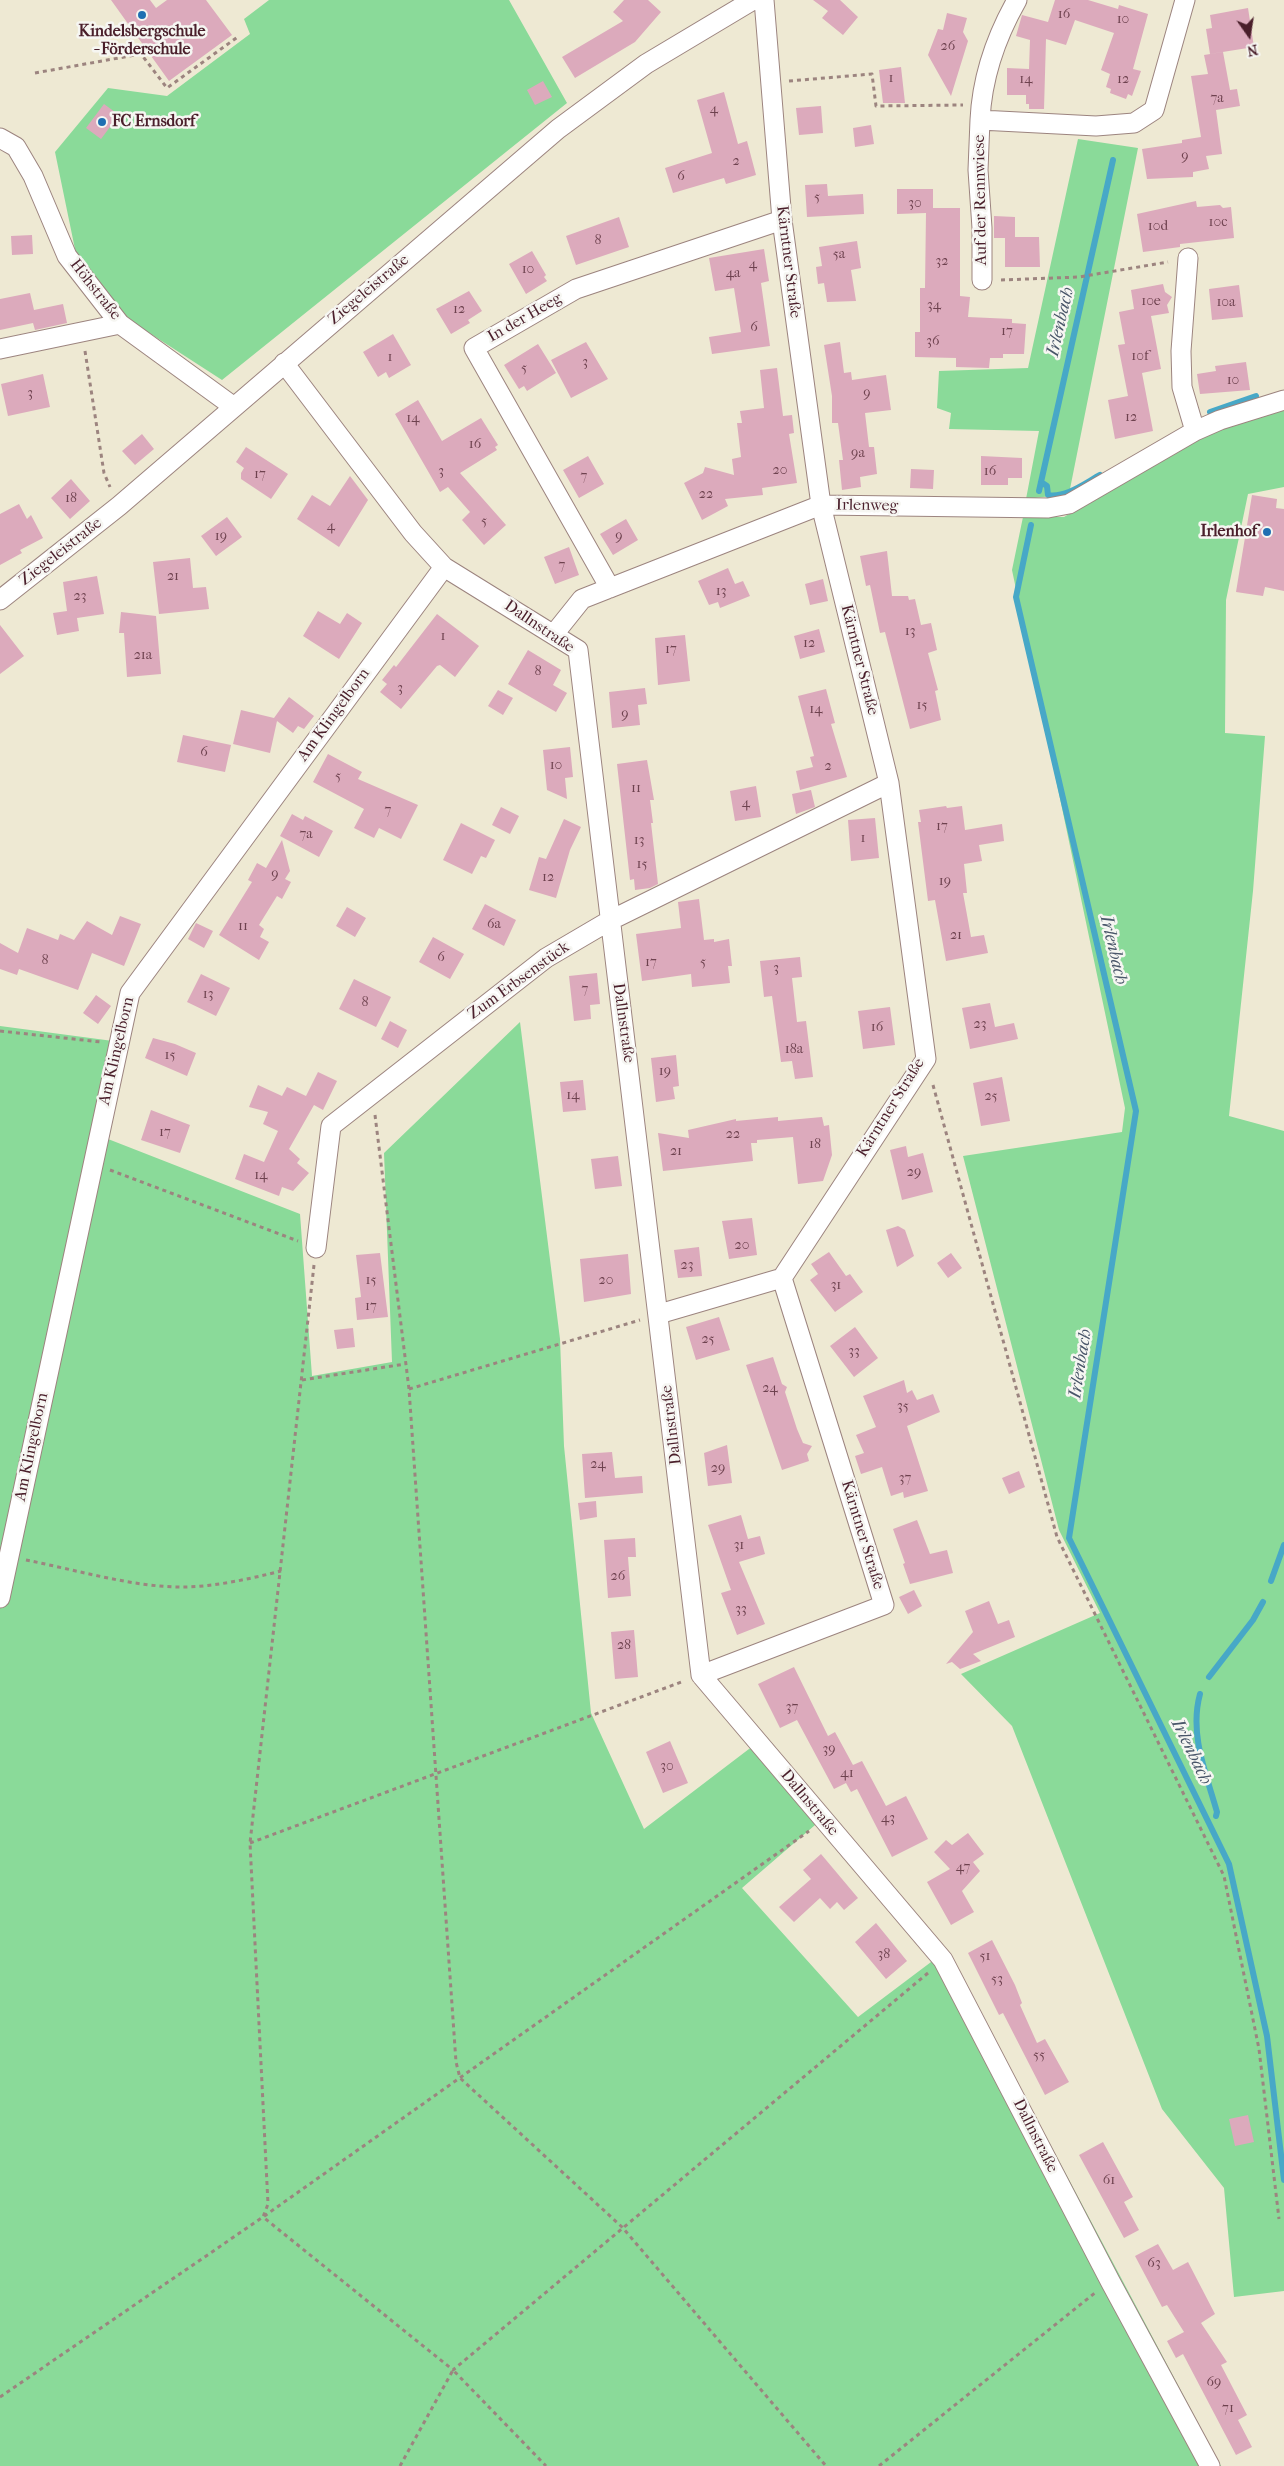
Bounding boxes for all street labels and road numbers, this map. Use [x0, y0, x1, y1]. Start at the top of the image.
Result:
street label: Auf der Rennwiese [970, 135, 992, 265]
street label: Kärntner Straße [772, 205, 804, 319]
street label: Ziegeleistraße [325, 251, 413, 329]
street label: Höhstraße [65, 256, 125, 324]
street label: In der Heeg [484, 289, 566, 347]
street label: Irlenweg [836, 496, 898, 516]
street label: Ziegeleistraße [16, 514, 106, 590]
street label: Dallnstraße [500, 597, 578, 657]
street label: Kärntner Straße [836, 603, 882, 717]
street label: Am Klingelborn [294, 665, 374, 765]
street label: Zum Erbsenstück [465, 938, 573, 1024]
street label: Dallnstraße [608, 982, 638, 1064]
street label: Am Klingelborn [95, 995, 139, 1107]
street label: Kärntner Straße [853, 1055, 929, 1161]
street label: Dallnstraße [658, 1384, 686, 1466]
street label: Am Klingelborn [11, 1391, 53, 1503]
street label: Kärntner Straße [836, 1478, 888, 1592]
street label: Dallnstraße [776, 1766, 842, 1840]
street label: Dallnstraße [1008, 2096, 1062, 2176]

